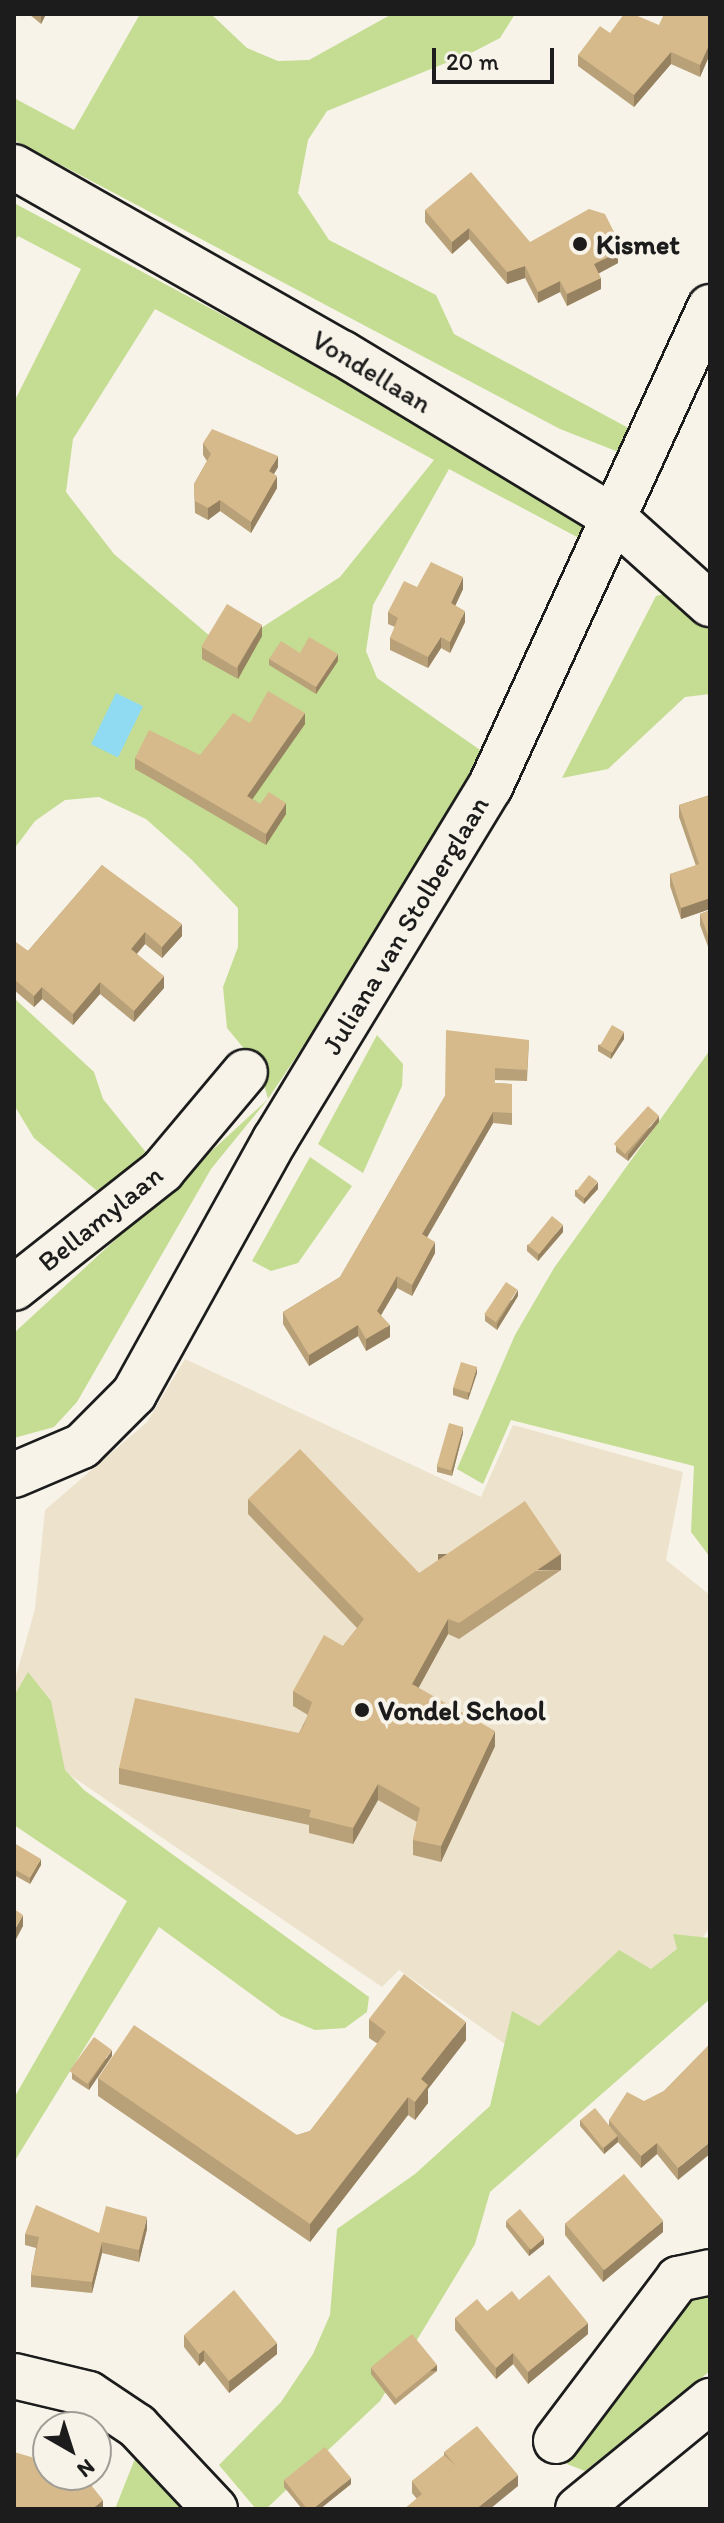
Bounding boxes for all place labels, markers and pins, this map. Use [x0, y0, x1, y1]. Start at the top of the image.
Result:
place label: Kismet [596, 227, 680, 261]
marker: Kismet [571, 235, 589, 253]
place label: Vondel School [378, 1693, 546, 1727]
marker: Vondel School [353, 1701, 371, 1719]

